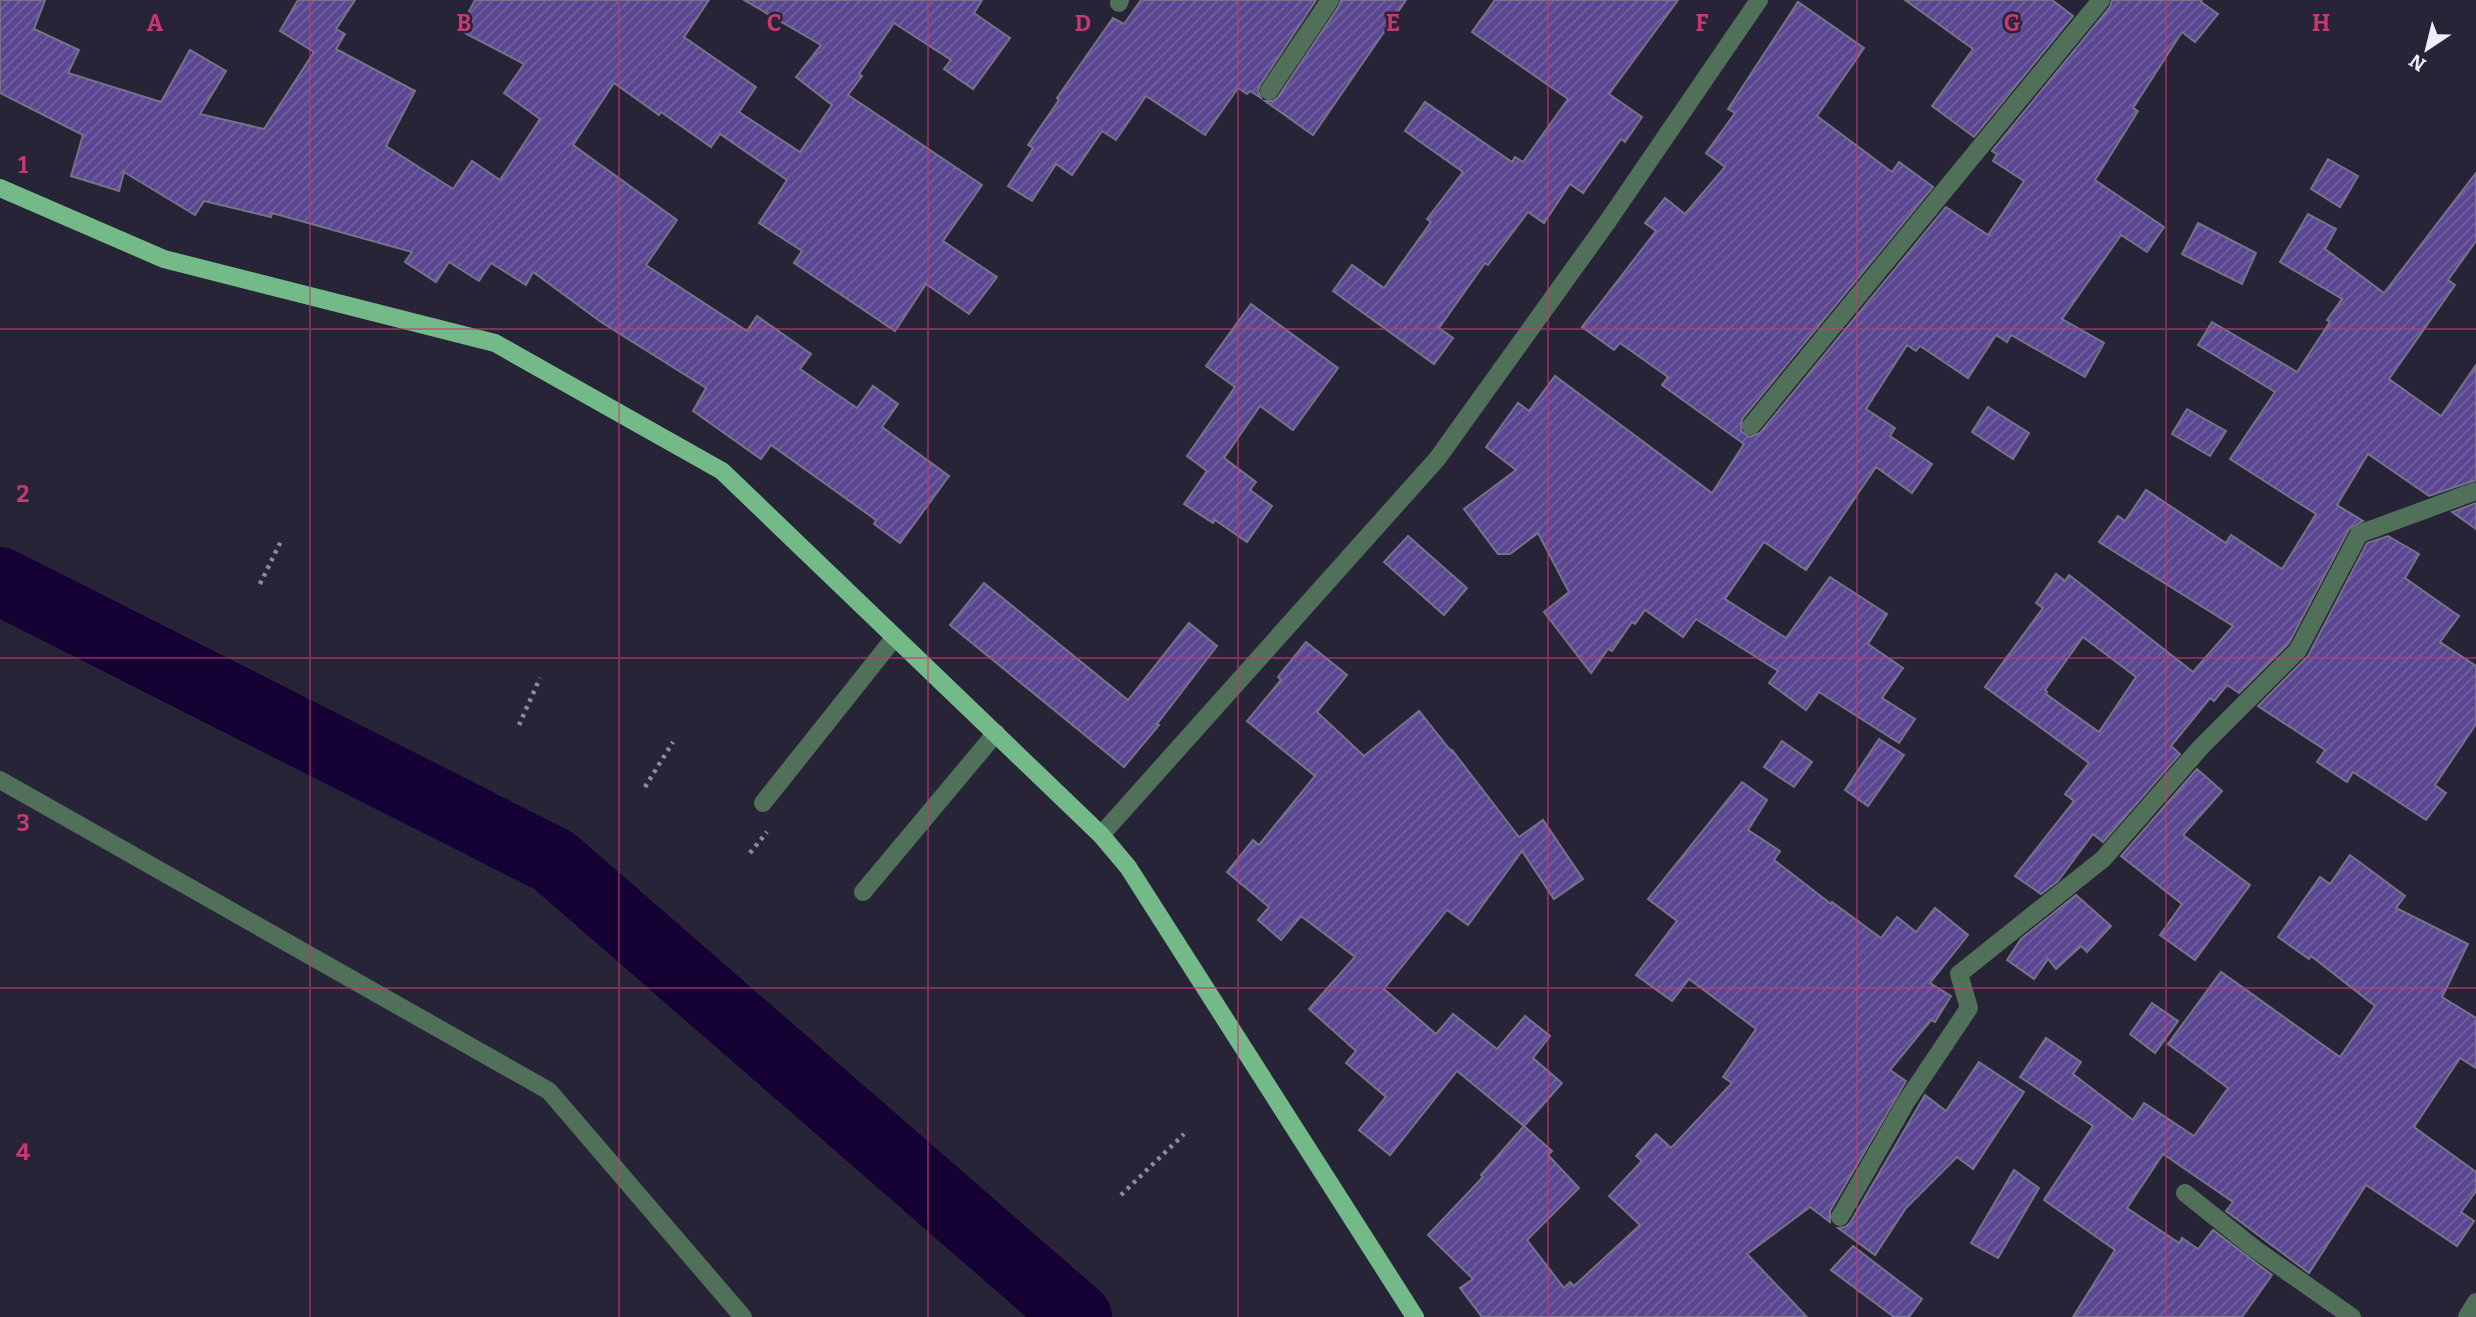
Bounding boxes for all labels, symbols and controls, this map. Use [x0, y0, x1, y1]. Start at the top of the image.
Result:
text: A [147, 9, 164, 37]
text: B [457, 9, 471, 37]
text: C [767, 9, 781, 37]
text: D [1075, 9, 1091, 37]
text: E [1386, 9, 1400, 37]
text: F [1696, 9, 1709, 37]
text: G [2004, 9, 2021, 37]
text: H [2312, 9, 2330, 37]
north arrow [2392, 14, 2462, 84]
text: N [2405, 49, 2430, 76]
text: 1 [18, 151, 28, 179]
text: 2 [17, 480, 30, 508]
text: 3 [16, 809, 30, 837]
text: 4 [16, 1138, 30, 1166]

